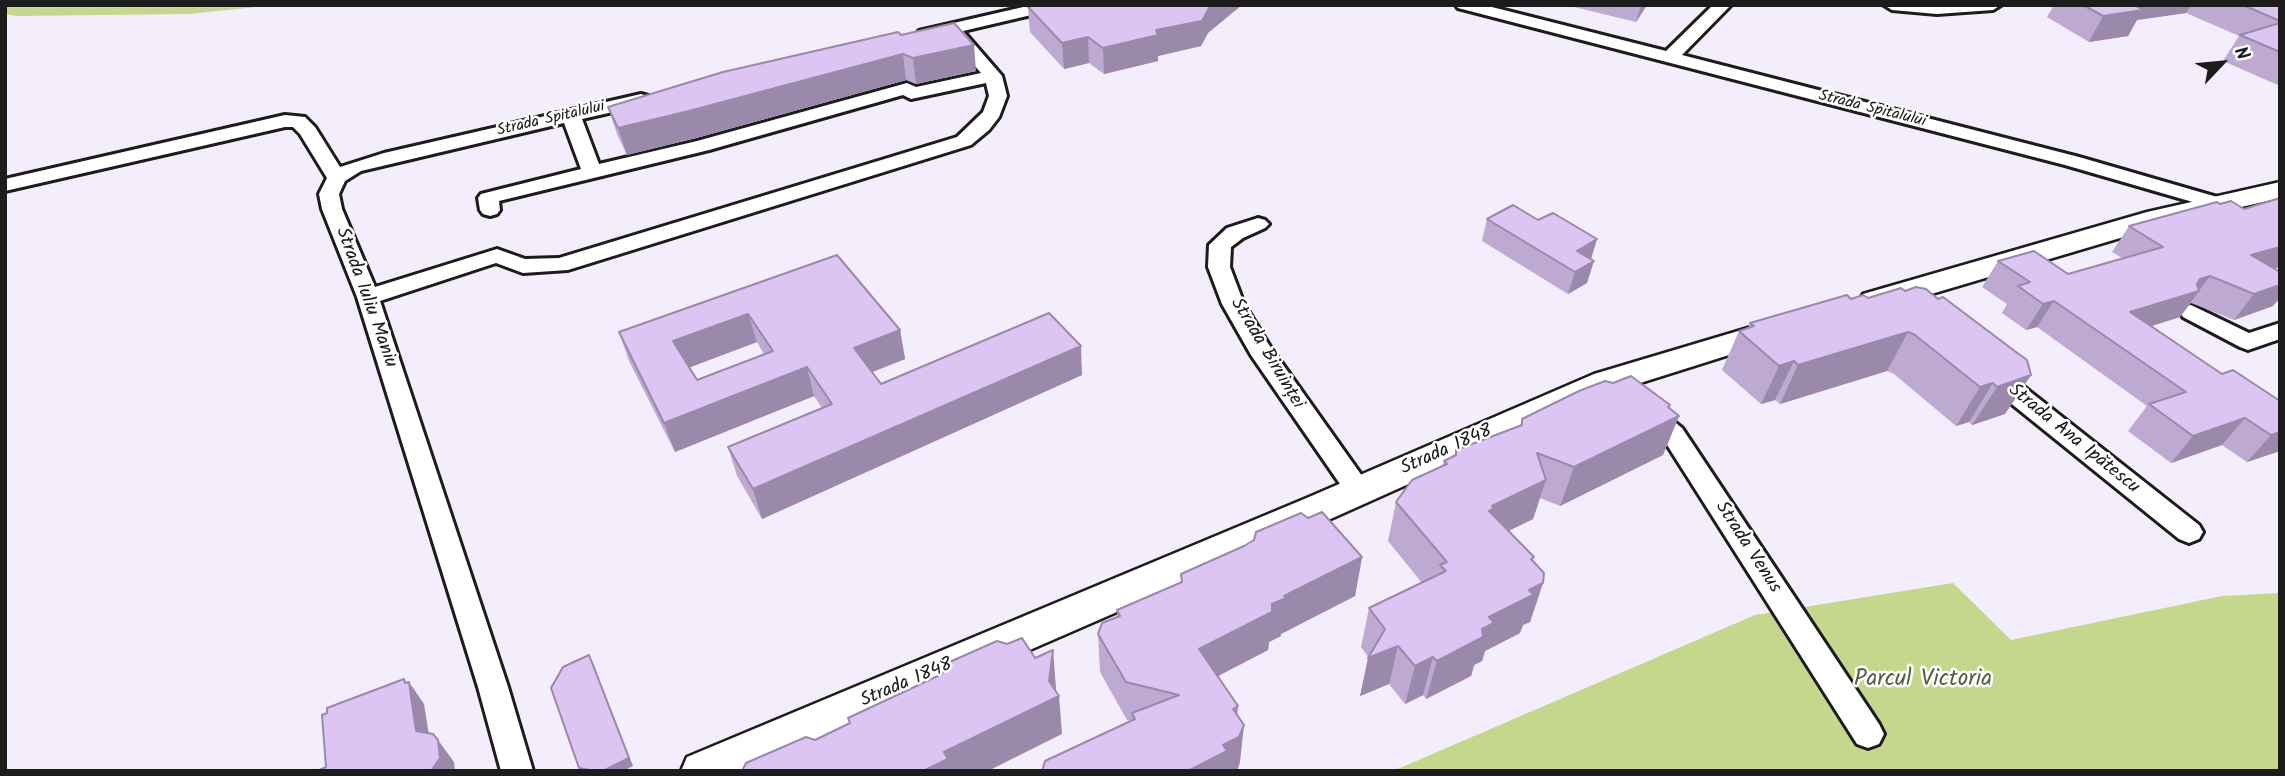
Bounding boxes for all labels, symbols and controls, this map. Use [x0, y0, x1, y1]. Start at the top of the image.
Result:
north arrow [2187, 28, 2257, 98]
text: N [2225, 42, 2257, 66]
street label: Strada Spitalului [1816, 87, 1928, 133]
street label: Strada Spitalului [495, 98, 607, 142]
street label: Strada Iuliu Maniu [329, 225, 401, 371]
street label: Strada Biruinței [1224, 294, 1308, 414]
street label: Strada Ana Ipătescu [2003, 380, 2143, 500]
street label: Strada 1848 [1398, 421, 1496, 481]
street label: Strada Venus [1709, 498, 1785, 598]
street label: Strada 1848 [857, 654, 957, 714]
park label: Parcul Victoria [1854, 667, 1992, 695]

